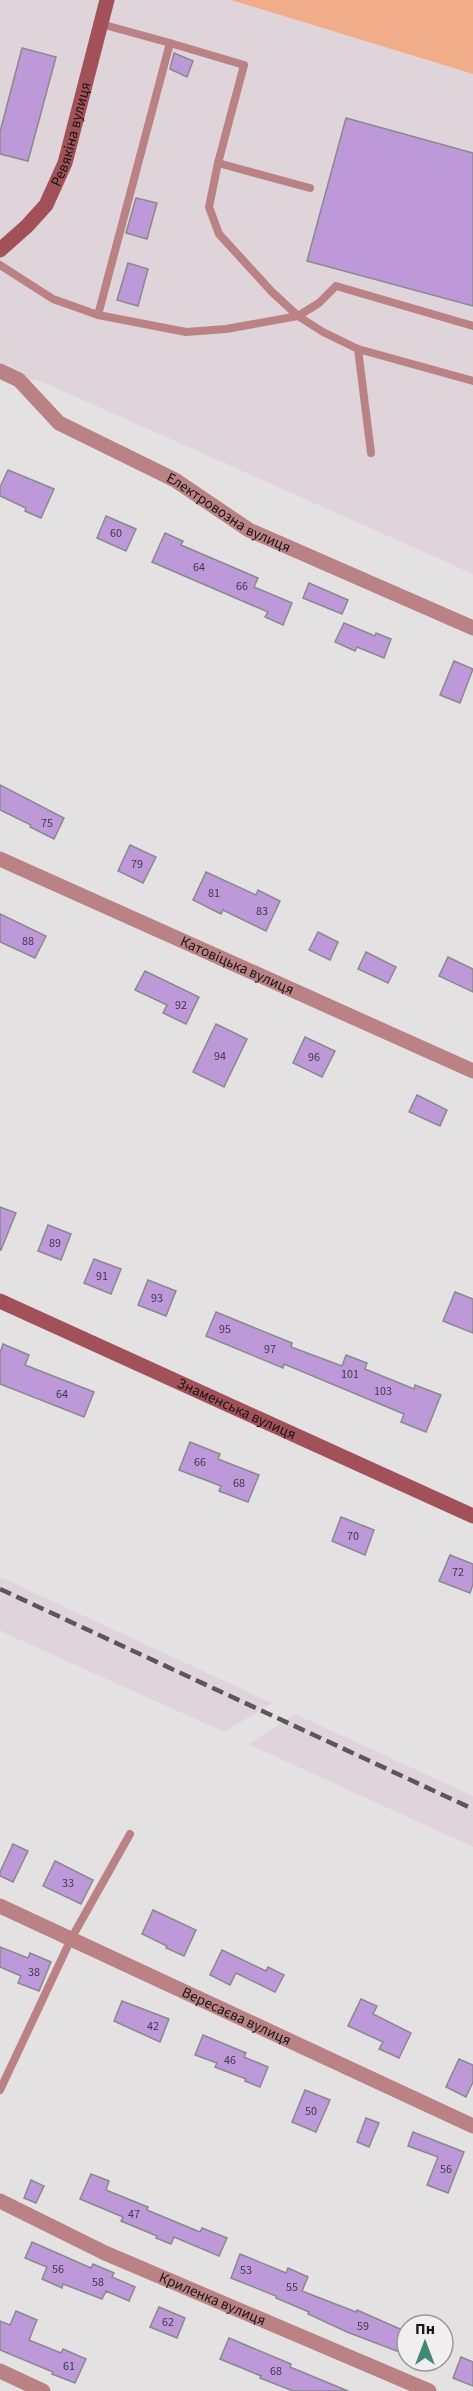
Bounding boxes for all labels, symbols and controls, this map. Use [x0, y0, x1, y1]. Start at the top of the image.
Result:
street label: Ревякіна вулиця [45, 80, 96, 190]
street label: Електровозна вулиця [163, 467, 294, 558]
house number: 60 [110, 525, 122, 542]
house number: 64 [193, 559, 205, 576]
house number: 66 [236, 578, 248, 595]
house number: 75 [41, 815, 53, 832]
house number: 79 [131, 856, 143, 873]
house number: 81 [208, 885, 220, 902]
house number: 83 [256, 903, 268, 920]
street label: Катовіцька вулиця [177, 931, 298, 1000]
house number: 88 [22, 933, 34, 950]
house number: 92 [175, 997, 187, 1014]
house number: 94 [214, 1048, 226, 1065]
house number: 96 [308, 1049, 320, 1066]
house number: 89 [49, 1235, 61, 1252]
house number: 91 [96, 1268, 108, 1285]
house number: 93 [151, 1290, 163, 1307]
house number: 95 [219, 1321, 231, 1338]
house number: 97 [264, 1341, 276, 1358]
house number: 101 [341, 1366, 359, 1383]
street label: Знаменська вулиця [174, 1372, 300, 1445]
house number: 103 [374, 1383, 392, 1400]
house number: 64 [56, 1386, 68, 1403]
house number: 66 [194, 1454, 206, 1471]
house number: 68 [233, 1475, 245, 1492]
house number: 70 [347, 1528, 359, 1545]
house number: 72 [452, 1564, 464, 1581]
house number: 33 [62, 1875, 74, 1892]
house number: 38 [28, 1964, 40, 1981]
street label: Вересаєва вулиця [179, 1982, 295, 2051]
house number: 42 [147, 2018, 159, 2035]
house number: 46 [224, 2052, 236, 2069]
house number: 50 [305, 2103, 317, 2120]
house number: 56 [440, 2161, 452, 2178]
house number: 47 [128, 2206, 140, 2223]
house number: 56 [52, 2261, 64, 2278]
house number: 53 [240, 2262, 252, 2279]
street label: Криленка вулиця [156, 2267, 269, 2331]
house number: 58 [92, 2274, 104, 2291]
house number: 55 [286, 2279, 298, 2296]
north arrow [395, 2313, 455, 2373]
house number: 62 [162, 2314, 174, 2331]
house number: 59 [357, 2318, 369, 2335]
text: Пн [415, 2318, 435, 2340]
house number: 61 [63, 2358, 75, 2375]
house number: 68 [270, 2363, 282, 2380]

